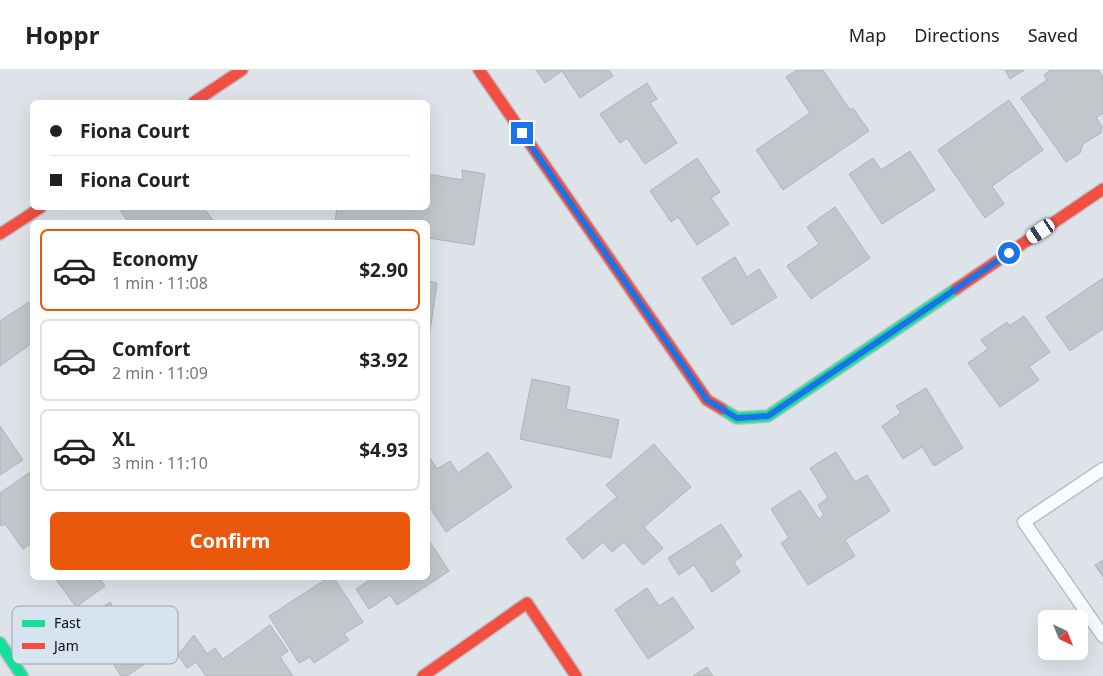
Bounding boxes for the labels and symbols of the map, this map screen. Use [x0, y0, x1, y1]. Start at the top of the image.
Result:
route end [511, 122, 533, 144]
car [1024, 216, 1057, 246]
route start [998, 242, 1020, 264]
legend [12, 606, 178, 664]
north arrow [1038, 610, 1088, 660]
text: Fast [54, 613, 81, 632]
text: Jam [52, 636, 79, 655]

